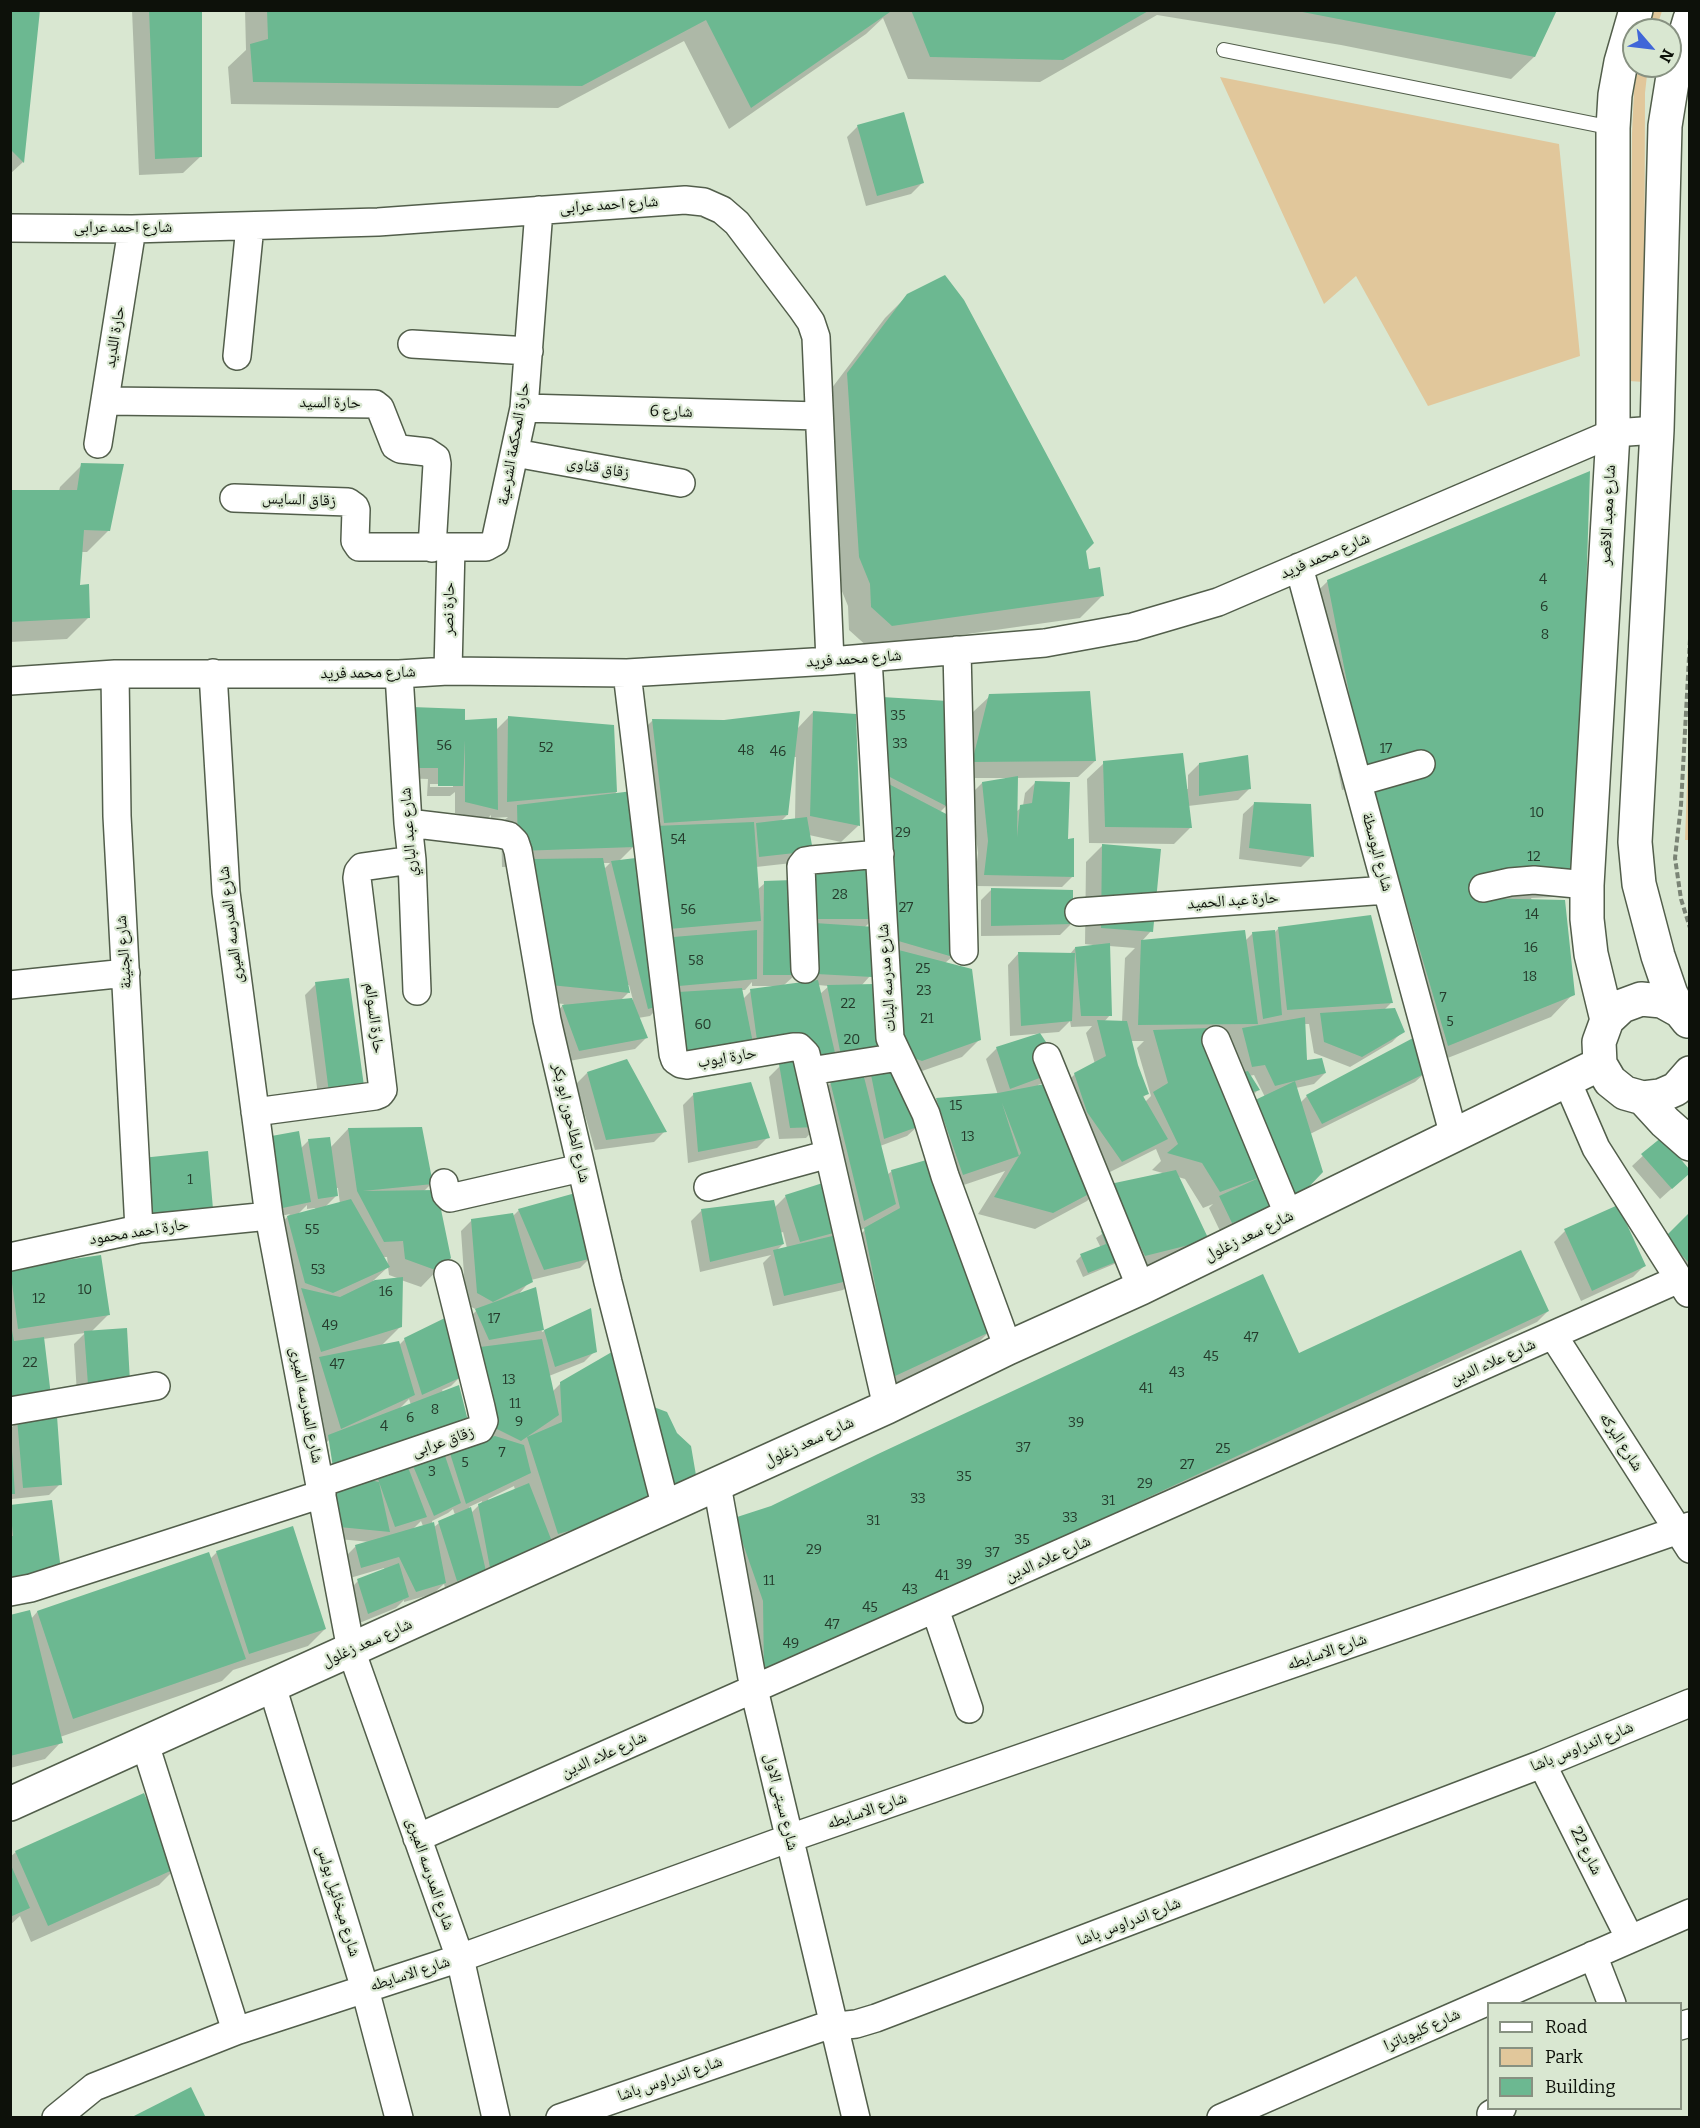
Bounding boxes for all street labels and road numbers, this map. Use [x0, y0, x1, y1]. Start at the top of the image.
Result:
street label: شارع احمد عرابى [559, 192, 659, 218]
street label: شارع احمد عرابى [74, 218, 172, 238]
street label: حارة اللديد [101, 305, 129, 369]
street label: حارة المحكمة الشرعية [494, 381, 534, 507]
street label: حارة السيد [299, 393, 361, 413]
street label: شارع 6 [649, 402, 693, 422]
street label: زقاق قناوى [565, 453, 631, 483]
street label: شارع معبد الاقصر [1596, 464, 1620, 566]
street label: زقاق السايس [262, 489, 336, 511]
street label: شارع محمد فريد [1277, 529, 1373, 583]
street label: حارة نصر [439, 582, 459, 636]
street label: شارع محمد فريد [806, 646, 902, 672]
street label: شارع محمد فريد [320, 663, 416, 683]
street label: شارع عبد الباري [396, 787, 422, 877]
street label: شارع البوسطة [1357, 810, 1397, 894]
street label: شارع المدرسه الميرى [214, 865, 248, 985]
street label: حارة عبد الحميد [1187, 888, 1279, 914]
street label: شارع الجنينة [112, 915, 136, 989]
street label: شارع مدرسه البنات [874, 923, 900, 1033]
street label: حارة السوالم [360, 982, 388, 1054]
street label: حارة ايوب [696, 1043, 758, 1073]
street label: شارع الطاحون ابو بكر [548, 1061, 594, 1185]
street label: شارع سعد زغلول [1201, 1206, 1297, 1266]
street label: حارة احمد محمود [88, 1215, 190, 1249]
street label: شارع علاء الدين [1447, 1335, 1539, 1389]
street label: شارع المدرسه الميرى [285, 1345, 327, 1465]
street label: شارع البركه [1595, 1409, 1647, 1475]
street label: شارع سعد زغلول [761, 1413, 857, 1471]
street label: زقاق عرابى [410, 1422, 476, 1462]
street label: شارع علاء الدين [1002, 1532, 1094, 1586]
street label: شارع سعد زغلول [319, 1615, 415, 1671]
street label: شارع الاسايطه [1285, 1629, 1369, 1675]
street label: شارع اندراوس باشا [1528, 1718, 1636, 1776]
street label: شارع علاء الدين [558, 1728, 650, 1782]
street label: شارع سيتى الاول [760, 1752, 802, 1852]
street label: شارع الاسايطه [825, 1788, 909, 1834]
street label: شارع المدرسه الميرى [402, 1815, 458, 1933]
street label: شارع 22 [1566, 1824, 1606, 1878]
street label: شارع ميخائيل بولس [312, 1843, 364, 1959]
street label: شارع اندراوس باشا [1075, 1893, 1183, 1951]
street label: شارع الاسايطه [368, 1952, 452, 1996]
street label: شارع كليوباترا [1381, 2005, 1463, 2055]
street label: شارع اندراوس باشا [615, 2052, 725, 2106]

